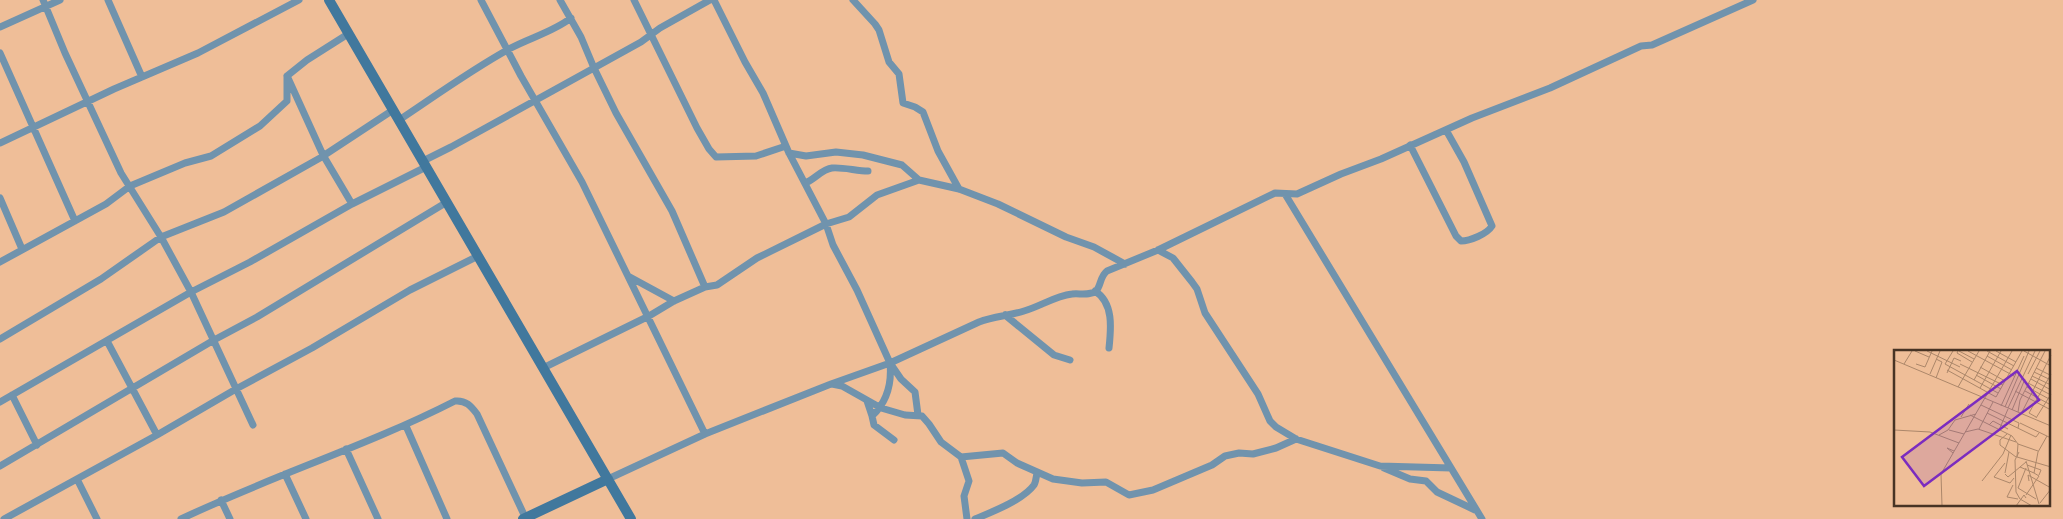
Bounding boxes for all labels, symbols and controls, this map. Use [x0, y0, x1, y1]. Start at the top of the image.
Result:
inset map [1894, 350, 2050, 506]

